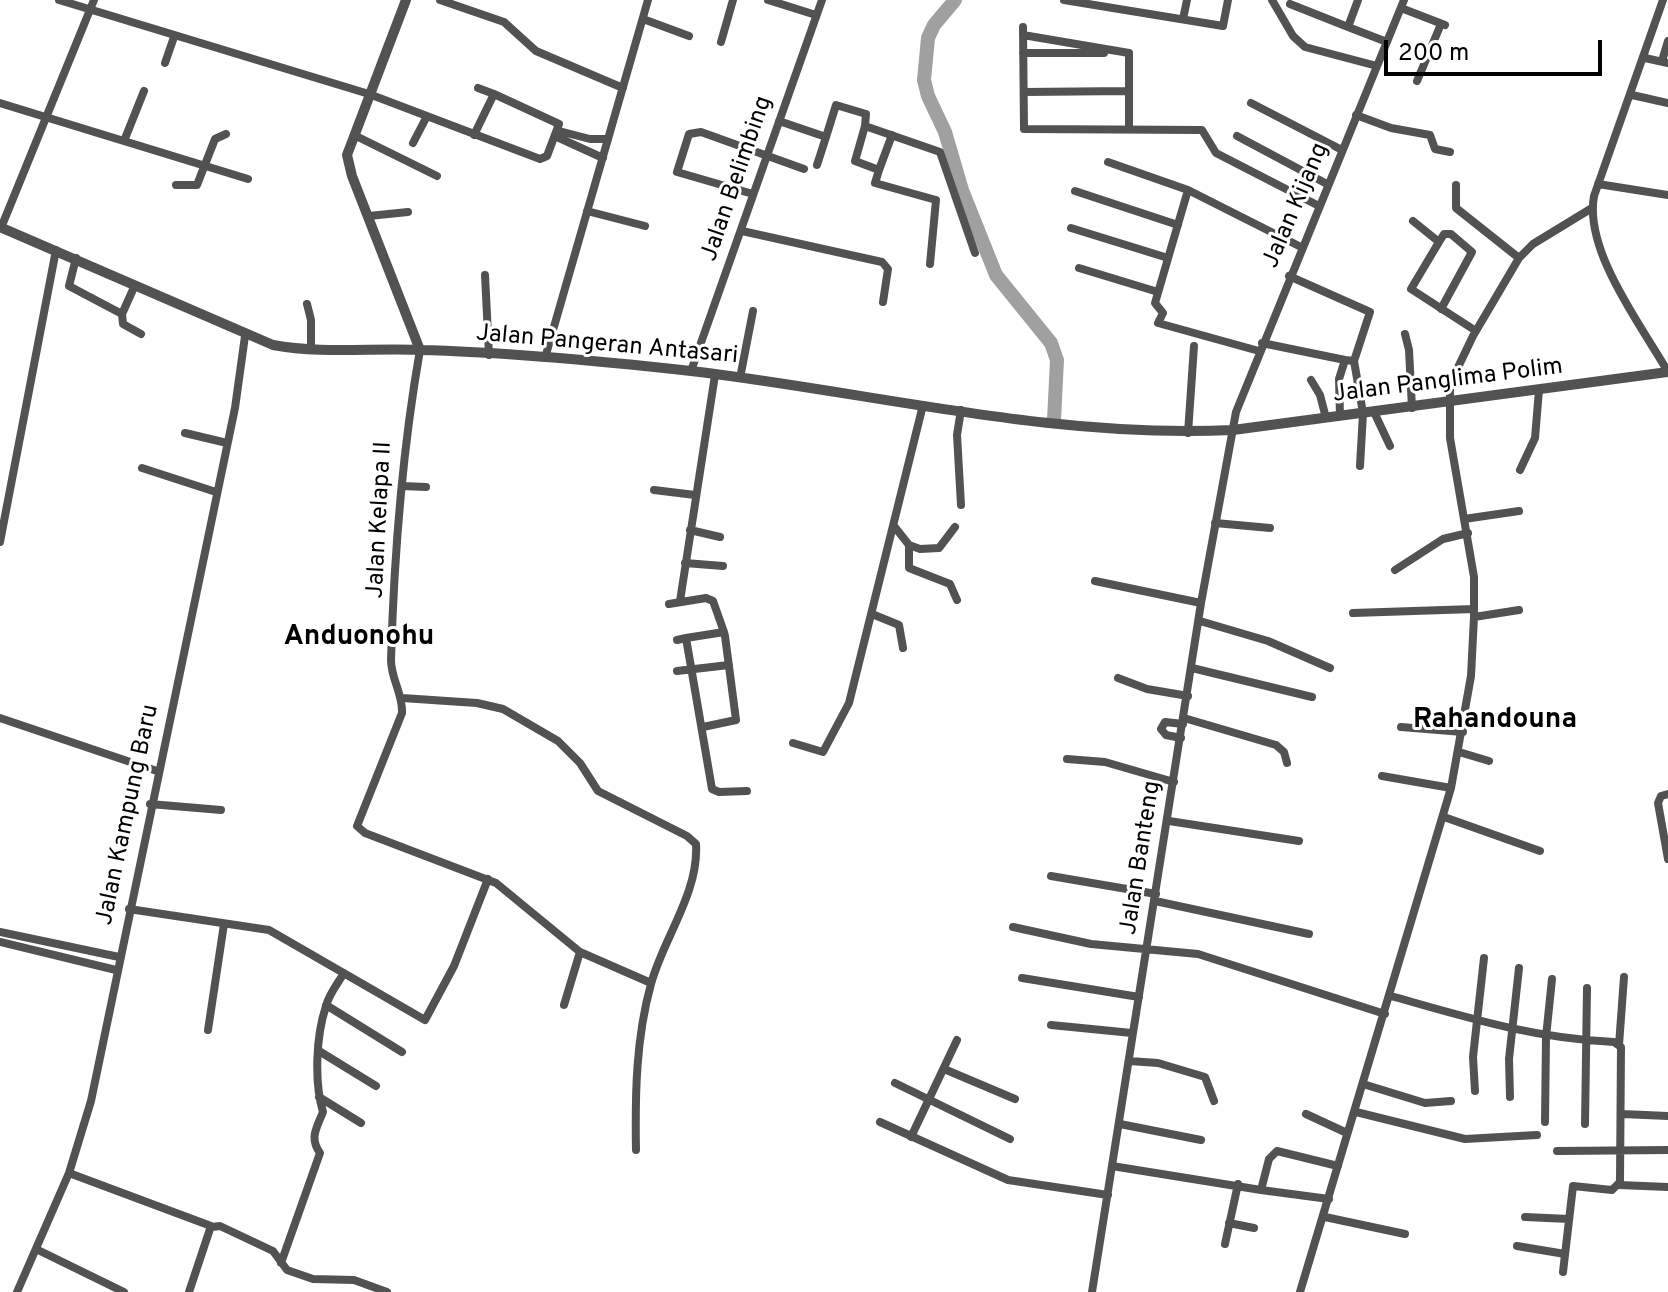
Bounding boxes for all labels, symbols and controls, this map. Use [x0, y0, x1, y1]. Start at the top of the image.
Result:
scale bar [1388, 24, 1606, 74]
text: 200 m [1398, 39, 1469, 69]
street label: Jalan Belimbing [696, 93, 780, 265]
street label: Jalan Kijang [1258, 139, 1336, 273]
street label: Jalan Pangeran Antasari [475, 320, 739, 372]
street label: Jalan Panglima Polim [1331, 354, 1565, 410]
street label: Jalan Kelapa II [363, 441, 399, 599]
district label: Anduonohu [284, 621, 434, 655]
street label: Jalan Kampung Baru [92, 702, 166, 928]
district label: Rahandouna [1413, 704, 1577, 738]
street label: Jalan Banteng [1116, 779, 1168, 937]

